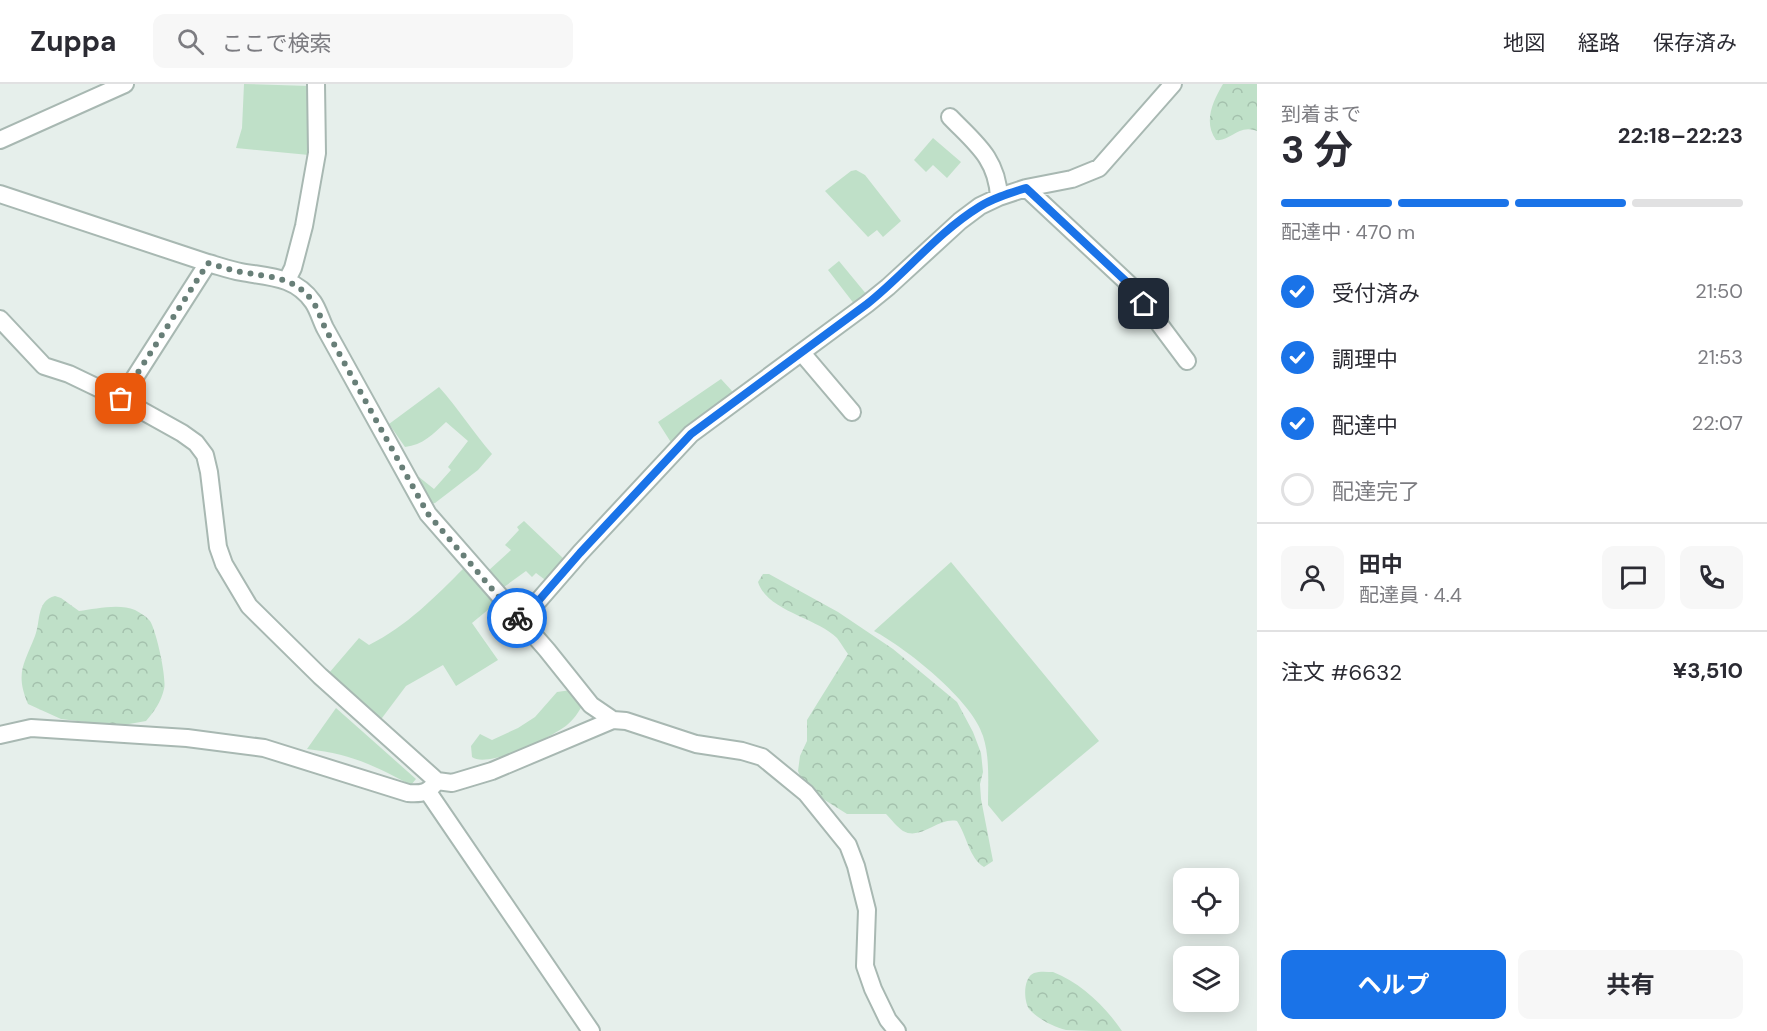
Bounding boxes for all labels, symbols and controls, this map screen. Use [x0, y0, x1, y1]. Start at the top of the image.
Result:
search box [153, 14, 573, 68]
text: Zuppa [30, 23, 117, 60]
icon: search [174, 25, 207, 58]
text: ここで検索 [222, 29, 332, 58]
text: 地図 [1503, 29, 1545, 57]
text: 経路 [1578, 29, 1620, 57]
text: 保存済み [1653, 29, 1737, 57]
text: 到着まで [1281, 101, 1361, 127]
text: 22:18–22:23 [1618, 121, 1743, 150]
text: 3 分 [1281, 124, 1353, 175]
text: 配達中 · 470 m [1281, 219, 1415, 245]
icon: check [1281, 275, 1314, 308]
pin [1118, 278, 1169, 329]
text: 21:50 [1695, 278, 1743, 304]
text: 受付済み [1332, 279, 1420, 308]
icon: home [1127, 287, 1160, 320]
icon: check [1281, 341, 1314, 374]
text: 21:53 [1697, 344, 1743, 370]
text: 調理中 [1332, 345, 1398, 374]
pin [95, 373, 146, 424]
icon: bag [104, 382, 137, 415]
icon: check [1281, 407, 1314, 440]
text: 22:07 [1692, 410, 1743, 436]
text: 配達中 [1332, 411, 1398, 440]
text: 配達完了 [1332, 477, 1420, 506]
button: person [1281, 546, 1344, 609]
button: chat [1602, 546, 1665, 609]
button: phone [1680, 546, 1743, 609]
text: 田中 [1359, 550, 1403, 579]
text: 配達員 · 4.4 [1359, 582, 1462, 608]
courier [487, 588, 547, 648]
icon: bike [501, 602, 534, 635]
text: ¥3,510 [1673, 656, 1743, 685]
text: 注文 #6632 [1281, 658, 1402, 687]
map controls [1173, 868, 1239, 1012]
button: locate [1173, 868, 1239, 934]
button: layers [1173, 946, 1239, 1012]
button: ヘルプ [1281, 950, 1506, 1019]
button: 共有 [1518, 950, 1743, 1019]

